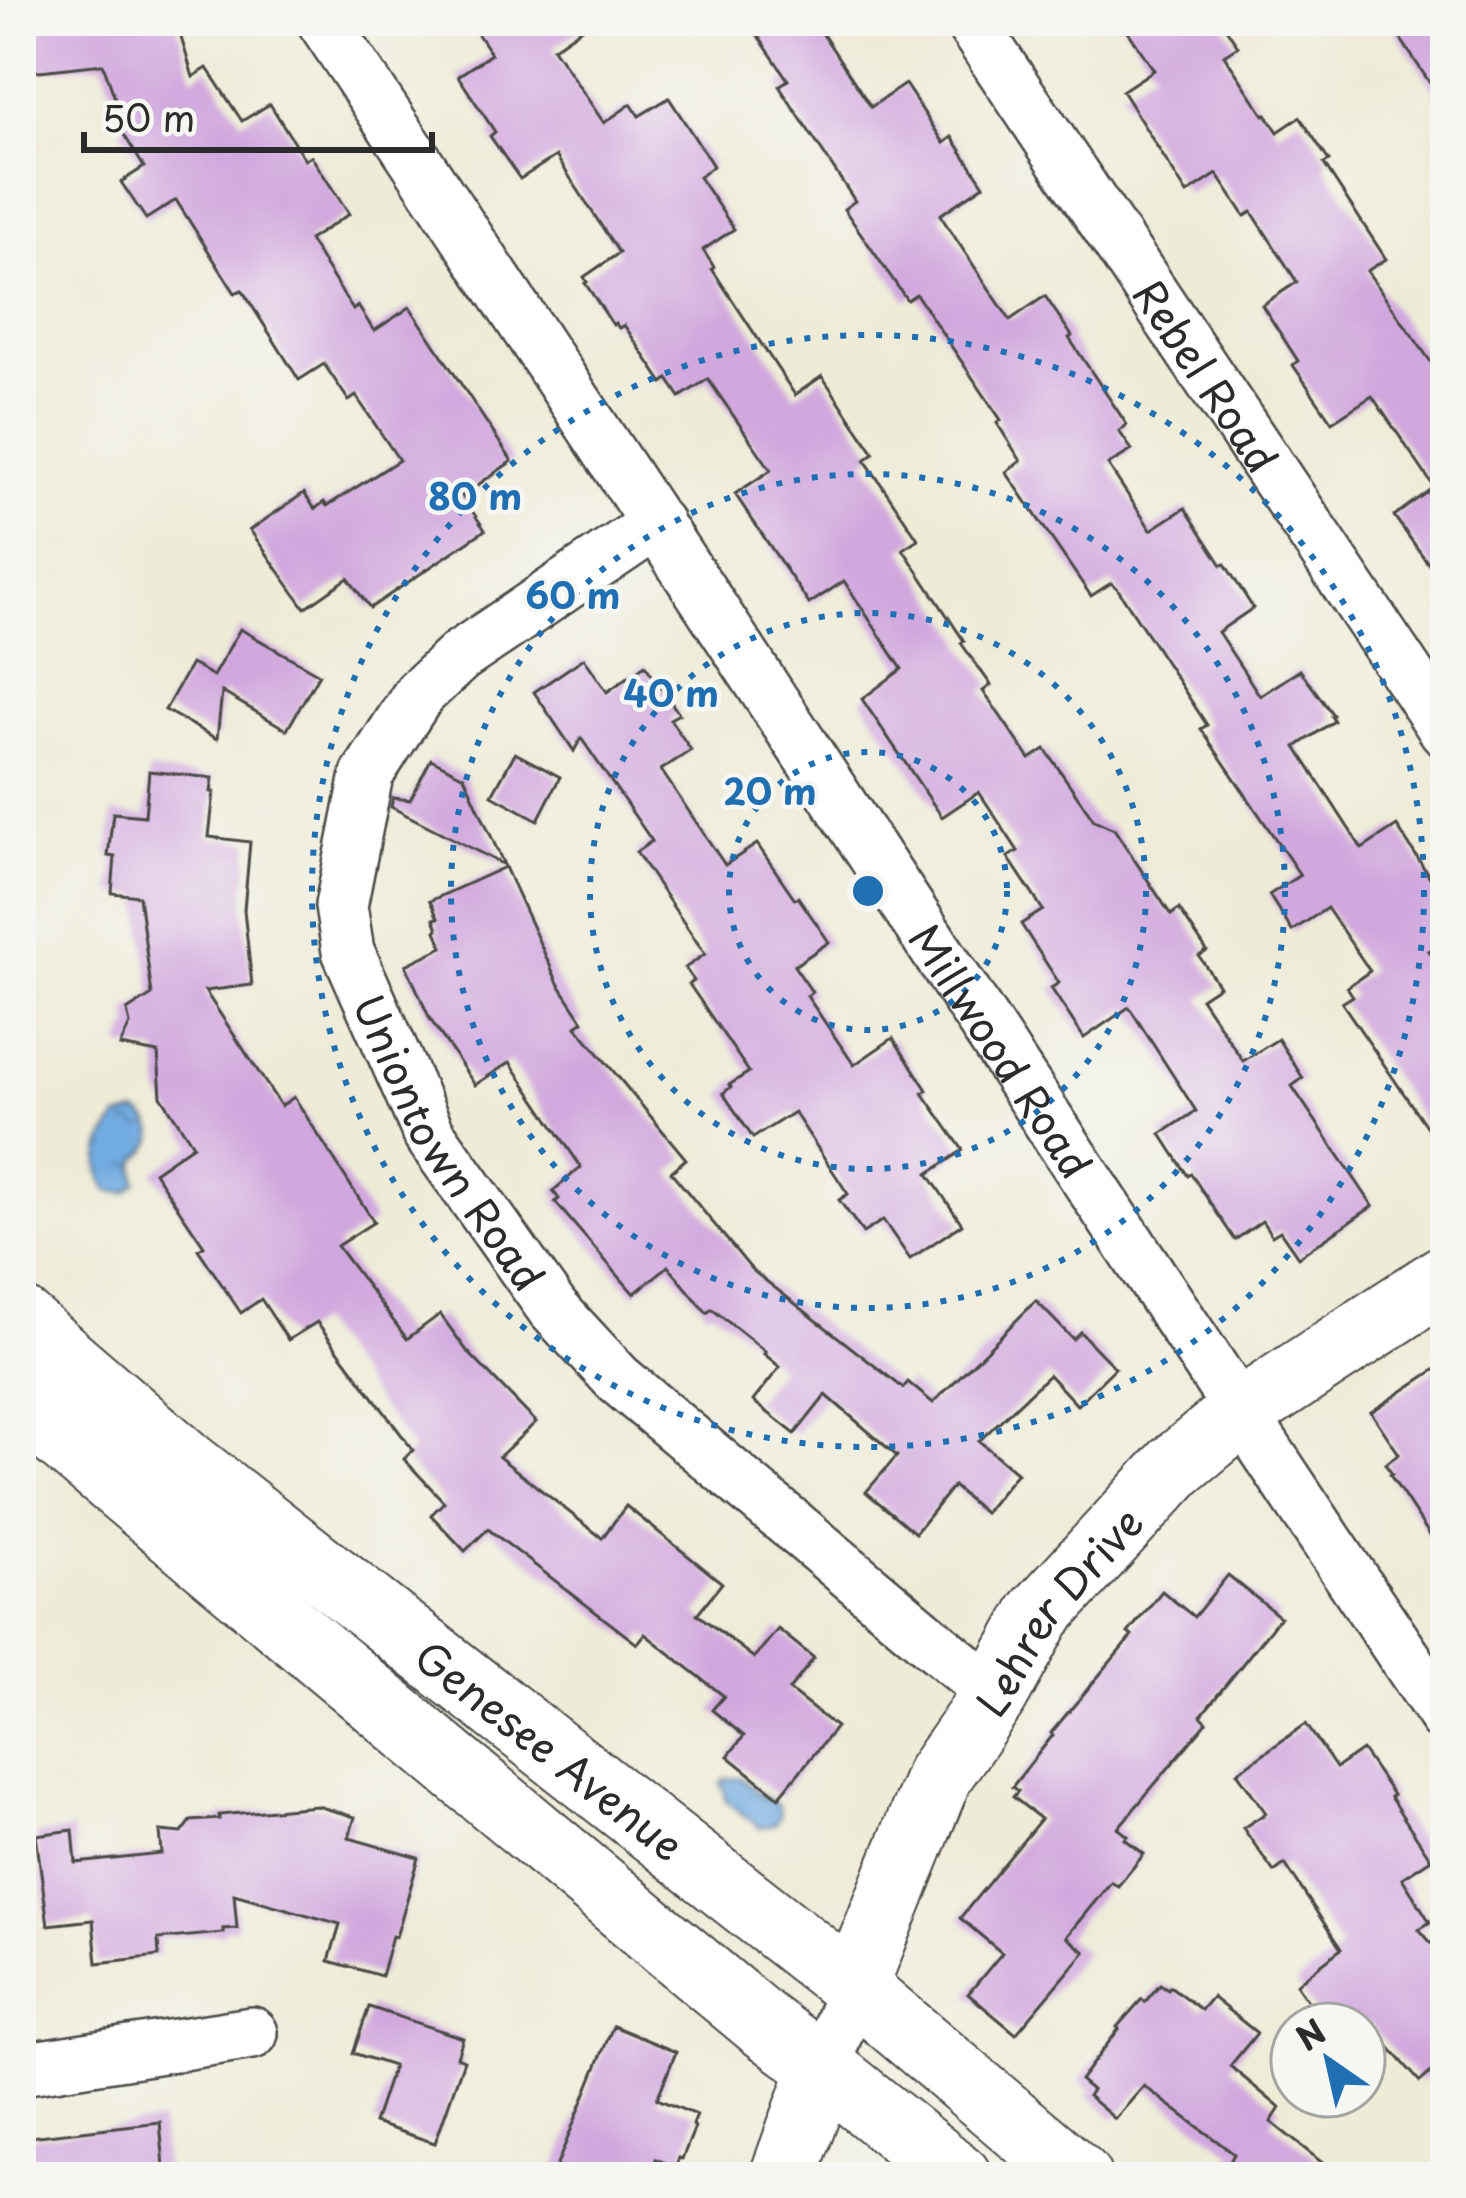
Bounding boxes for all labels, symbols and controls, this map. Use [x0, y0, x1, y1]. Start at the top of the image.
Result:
scale bar [84, 78, 432, 152]
text: 50 m [102, 90, 195, 144]
street label: Rebel Road [1119, 265, 1295, 484]
text: 80 m [428, 468, 522, 522]
text: 60 m [526, 567, 620, 621]
text: 40 m [623, 665, 719, 719]
text: 20 m [723, 763, 817, 817]
centre of rings [847, 870, 889, 912]
street label: Millwood Road [895, 910, 1109, 1190]
street label: Uniontown Road [339, 983, 561, 1303]
street label: Lehrer Drive [959, 1491, 1156, 1728]
street label: Genesee Avenue [402, 1624, 698, 1875]
north arrow [1268, 2000, 1388, 2120]
text: N [1285, 2005, 1335, 2062]

